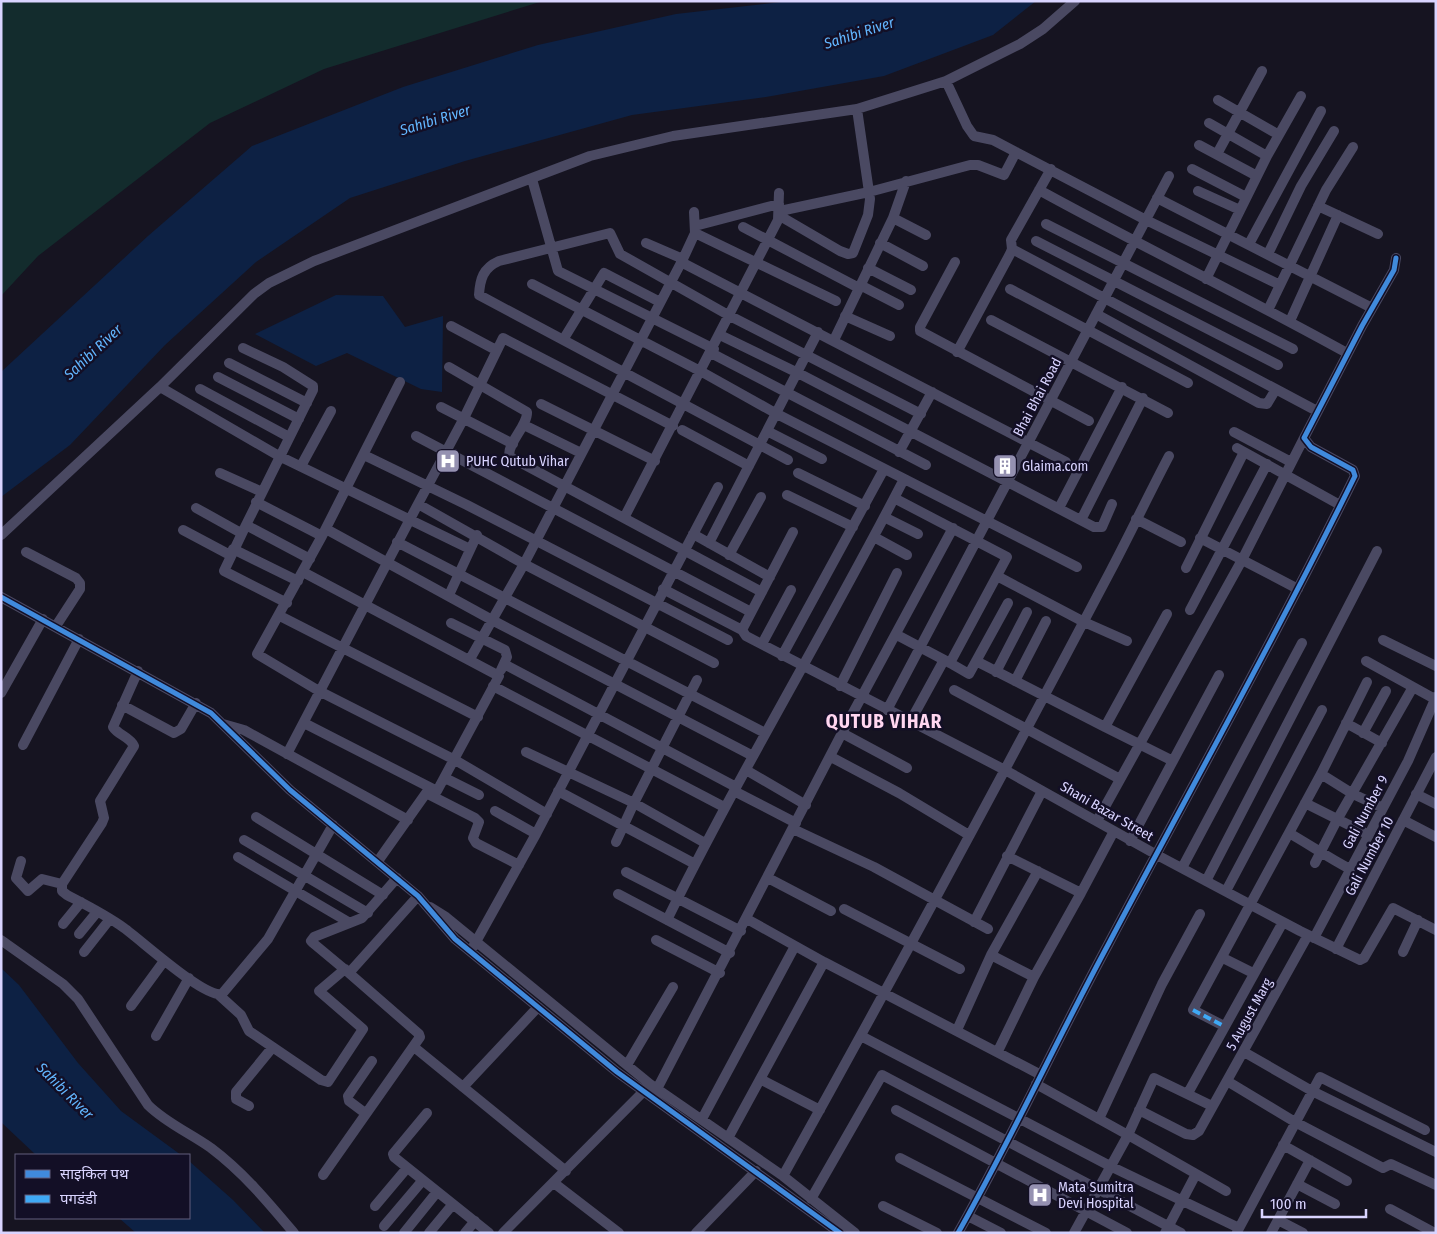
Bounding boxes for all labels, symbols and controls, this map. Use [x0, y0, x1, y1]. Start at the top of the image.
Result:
water label: Sahibi River [821, 13, 897, 53]
water label: Sahibi River [397, 101, 473, 140]
water label: Sahibi River [60, 320, 126, 384]
street label: Bhai Bhai Road [1010, 355, 1065, 439]
hospital icon: PUHC Qutub Vihar [435, 448, 461, 474]
place label: PUHC Qutub Vihar [466, 453, 569, 470]
building icon: Glaima.com [992, 453, 1018, 479]
place label: Glaima.com [1022, 458, 1088, 475]
district label: QUTUB VIHAR [826, 710, 942, 733]
street label: Gali Number 9 [1339, 772, 1392, 852]
street label: Shani Bazar Street [1057, 778, 1157, 845]
street label: Gali Number 10 [1341, 814, 1397, 899]
street label: 5 August Marg [1223, 975, 1276, 1053]
water label: Sahibi River [32, 1058, 98, 1124]
legend [15, 1154, 190, 1219]
text: साइकिल पथ [60, 1165, 129, 1183]
place label: Mata Sumitra Devi Hospital [1058, 1179, 1134, 1212]
hospital icon: Mata Sumitra Devi Hospital [1027, 1182, 1053, 1208]
scale bar [1262, 1186, 1366, 1218]
text: पगडंडी [60, 1190, 98, 1208]
text: 100 m [1270, 1195, 1307, 1213]

